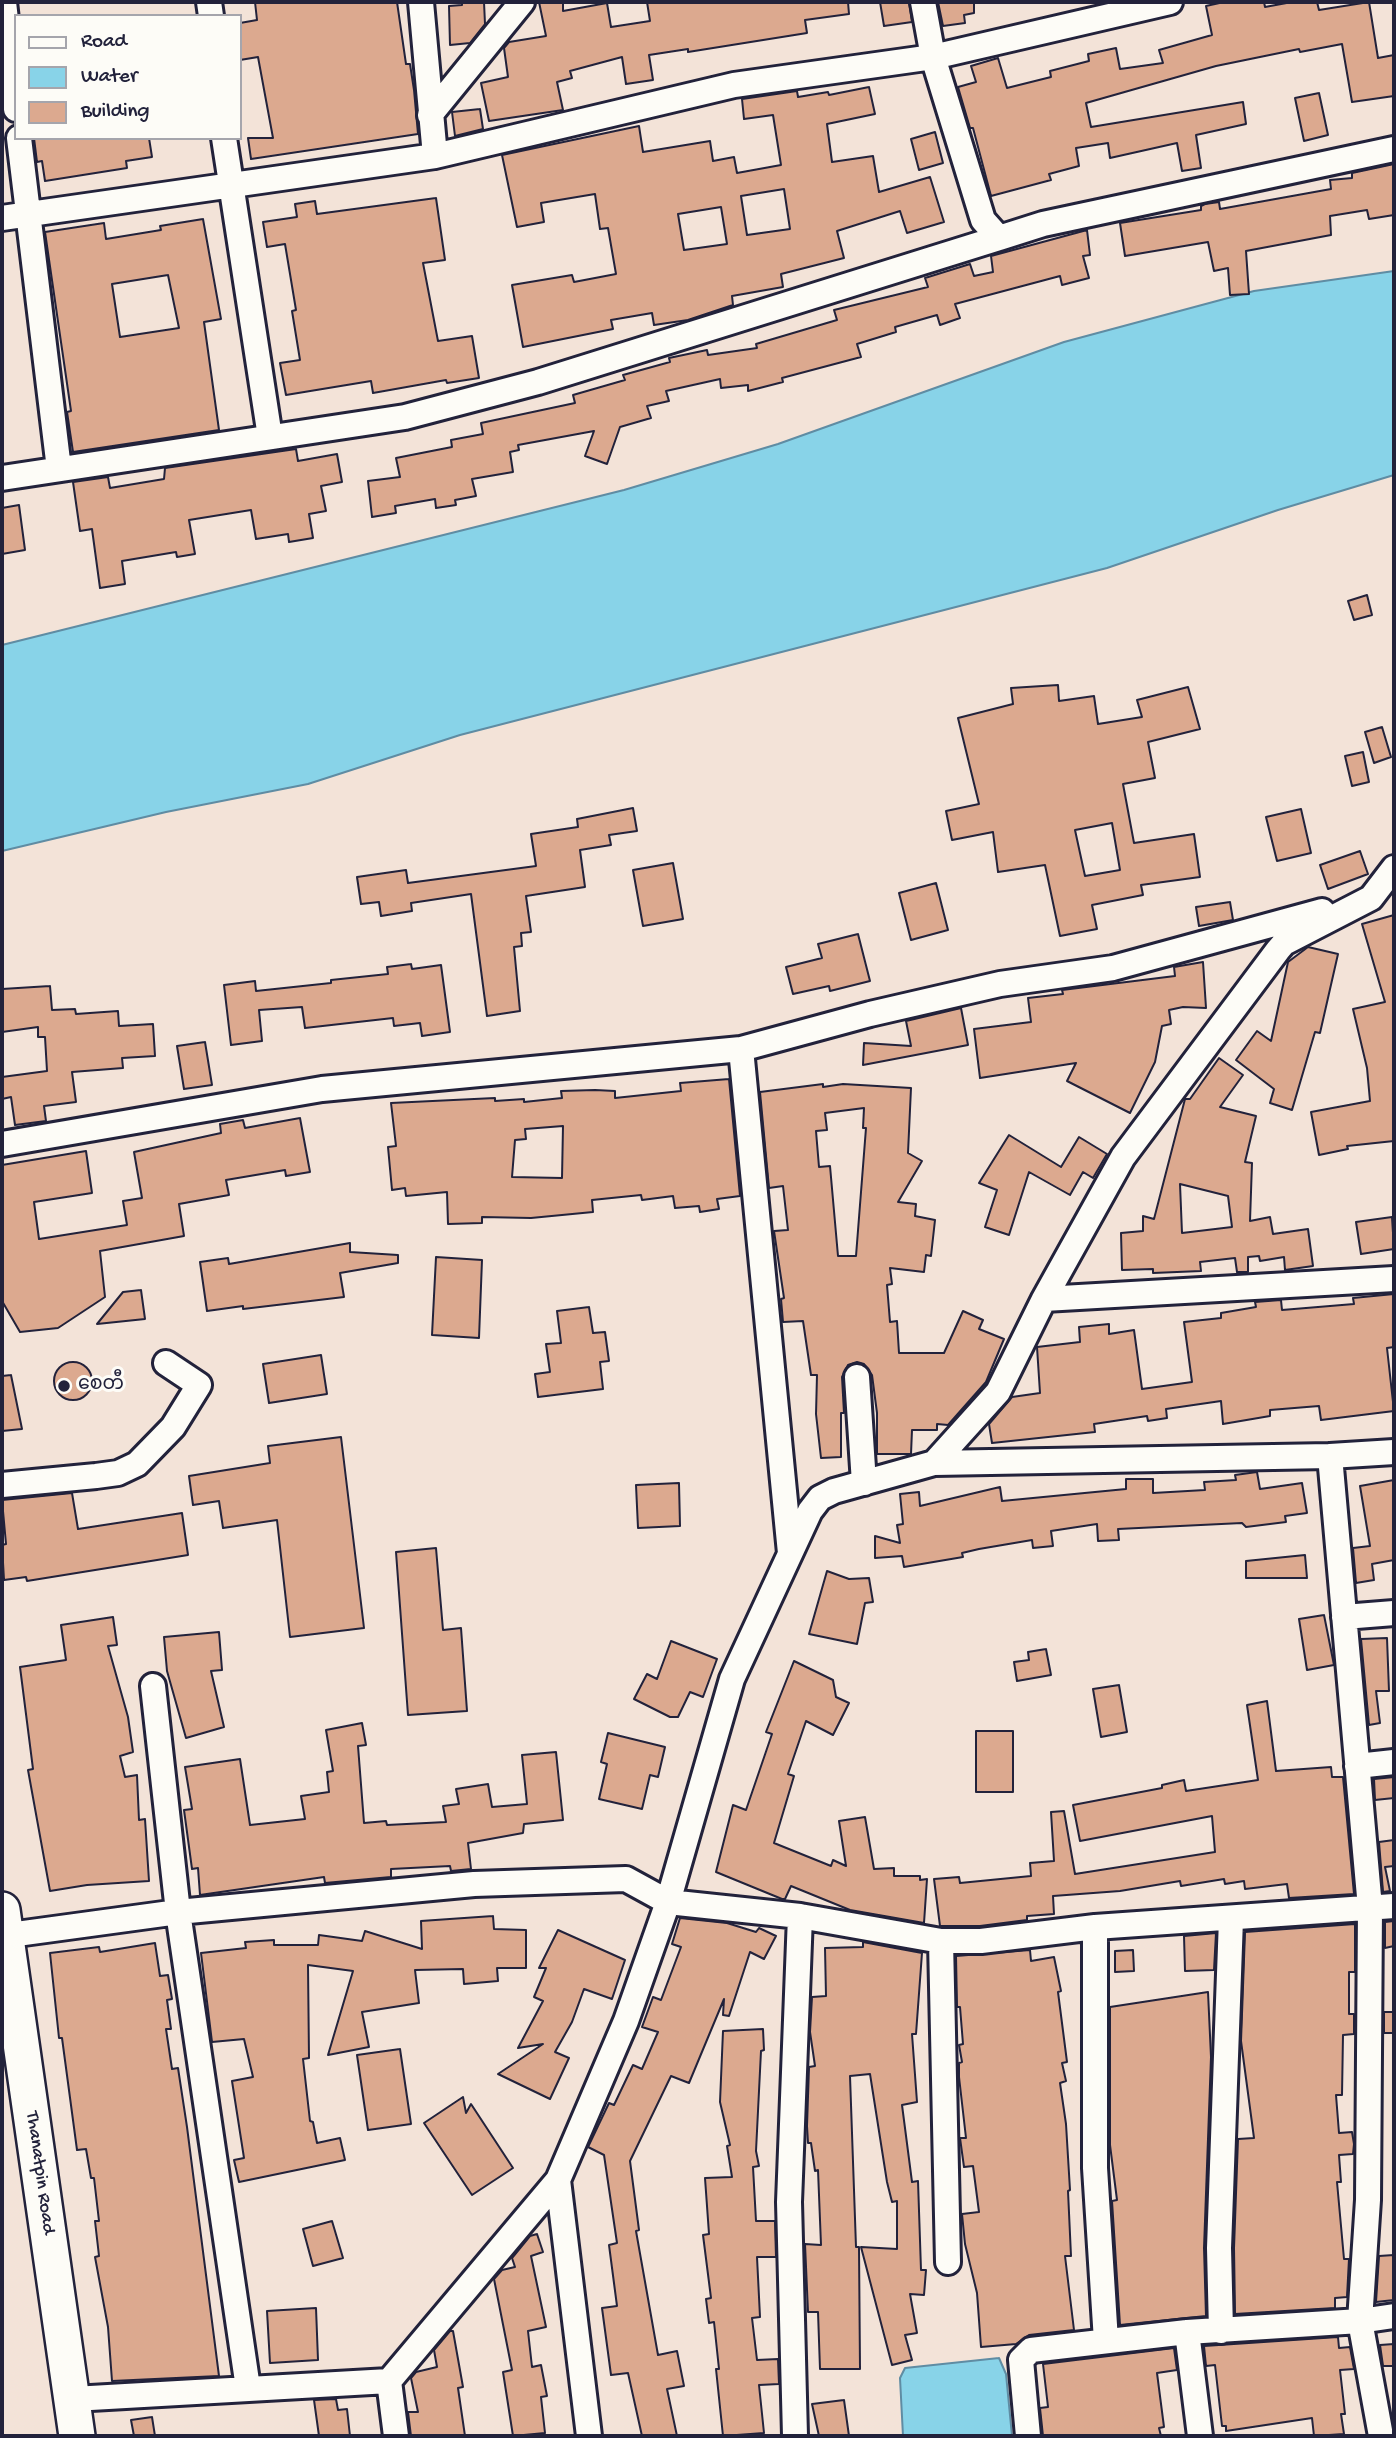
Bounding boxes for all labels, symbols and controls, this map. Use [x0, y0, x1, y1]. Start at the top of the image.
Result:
legend [14, 14, 242, 140]
text: Road [81, 30, 127, 55]
text: Water [81, 65, 137, 90]
text: Building [81, 100, 150, 125]
place label: စေတီ [78, 1375, 124, 1397]
marker: စေတီ [56, 1378, 72, 1394]
street label: Thanatpin Road [19, 2110, 59, 2236]

